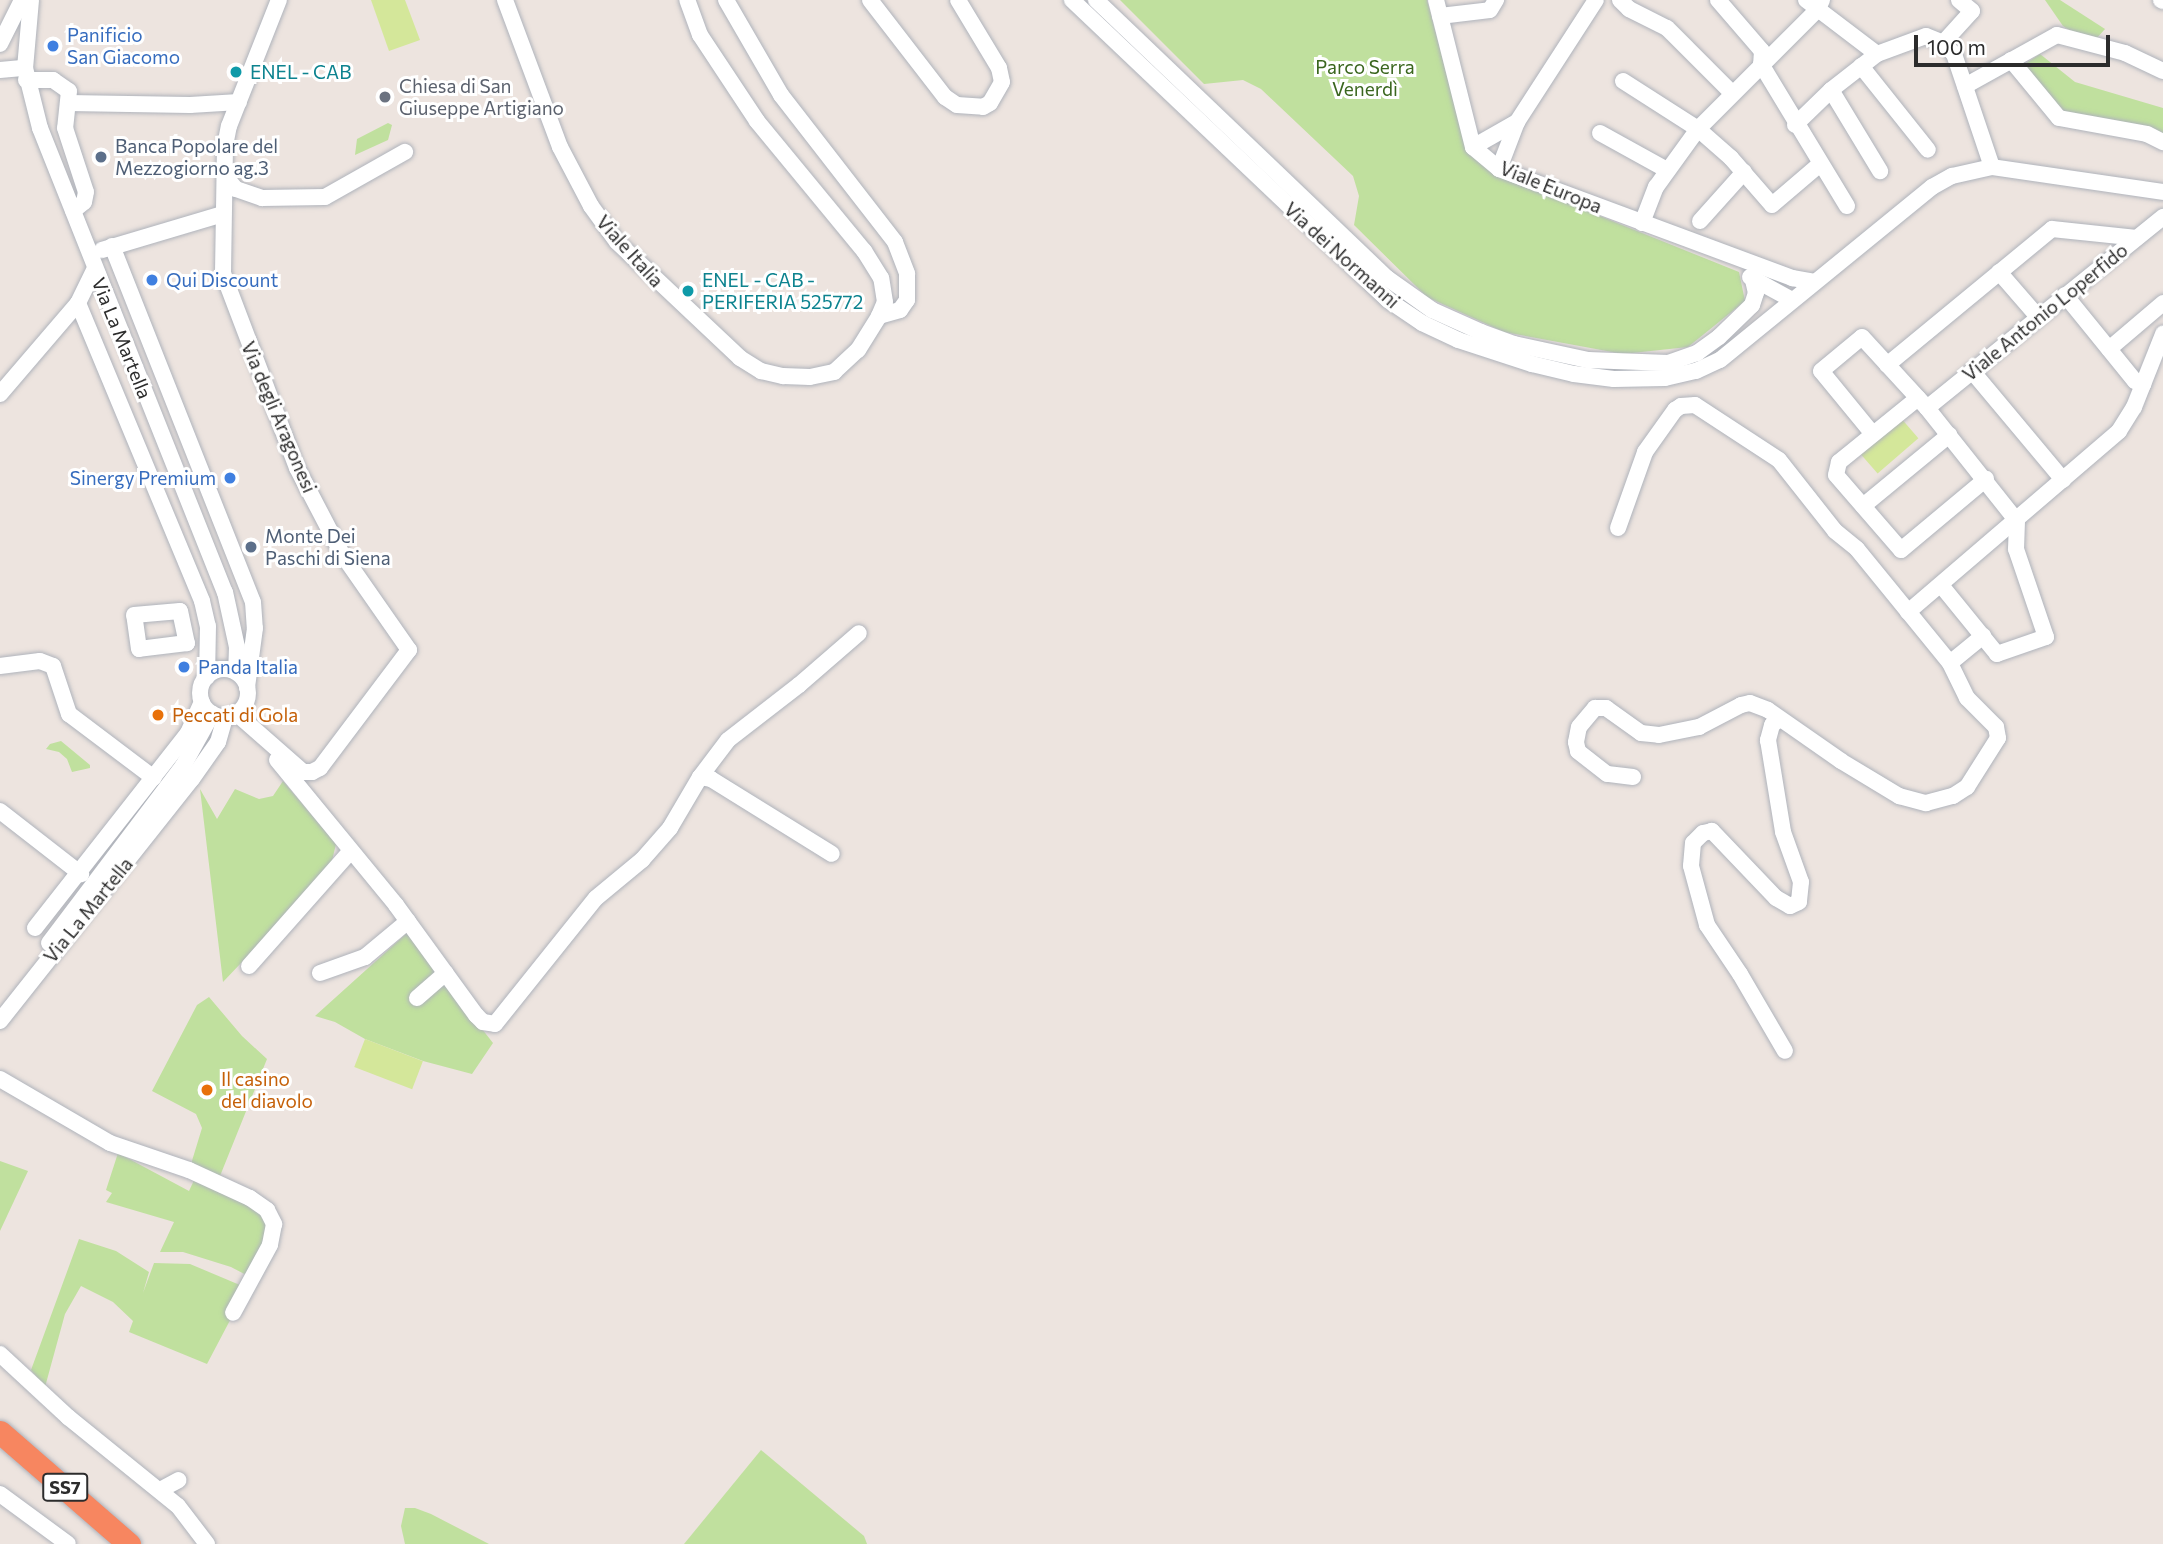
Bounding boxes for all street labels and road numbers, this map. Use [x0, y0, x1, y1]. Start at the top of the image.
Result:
street label: Viale Europa [1497, 156, 1605, 218]
street label: Via dei Normanni [1280, 197, 1404, 313]
street label: Viale Italia [592, 210, 668, 292]
street label: Viale Antonio Loperfido [1958, 238, 2132, 386]
street label: Via La Martella [87, 274, 157, 402]
street label: Via degli Aragonesi [237, 338, 321, 496]
street label: Via La Martella [39, 853, 137, 967]
road number: SS7 [41, 1472, 90, 1502]

